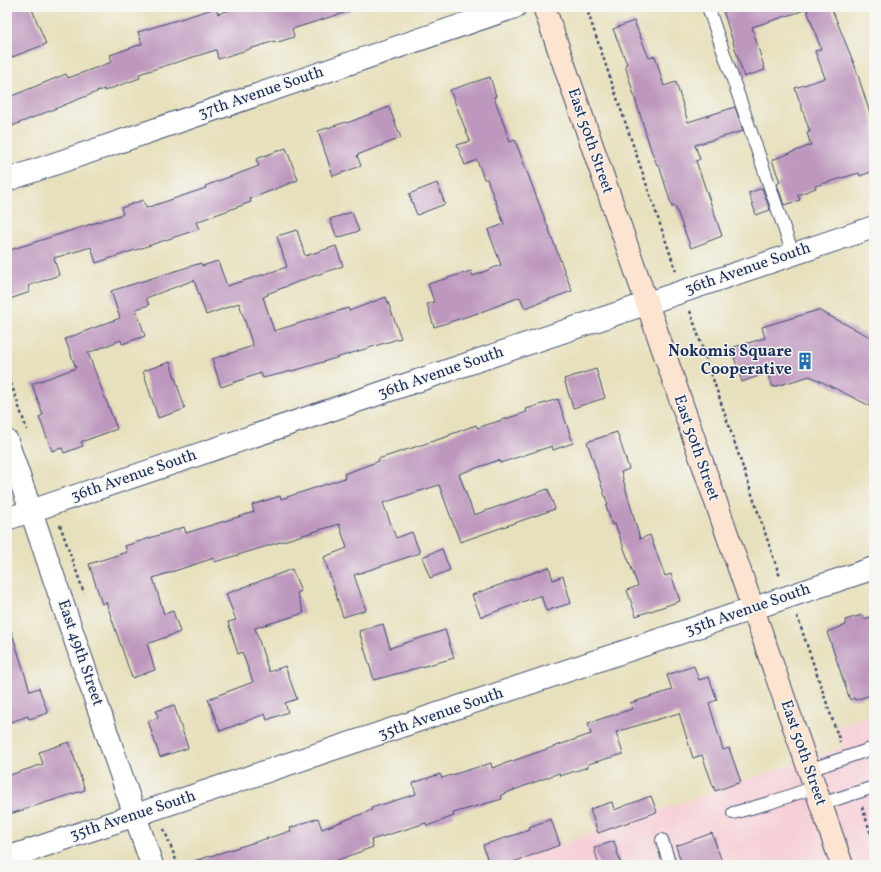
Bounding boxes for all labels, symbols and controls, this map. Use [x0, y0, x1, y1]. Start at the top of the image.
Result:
street label: 37th Avenue South [195, 61, 327, 125]
street label: East 50th Street [562, 85, 619, 197]
street label: 36th Avenue South [682, 237, 814, 301]
street label: 36th Avenue South [375, 341, 507, 405]
place label: Nokomis Square Cooperative [668, 341, 792, 381]
building icon: Nokomis Square Cooperative [795, 351, 815, 371]
street label: East 50th Street [668, 392, 725, 504]
street label: 36th Avenue South [68, 444, 200, 508]
street label: 35th Avenue South [682, 578, 814, 642]
street label: East 49th Street [52, 597, 109, 709]
street label: 35th Avenue South [375, 682, 507, 746]
street label: East 50th Street [775, 697, 832, 809]
street label: 35th Avenue South [67, 785, 199, 847]

